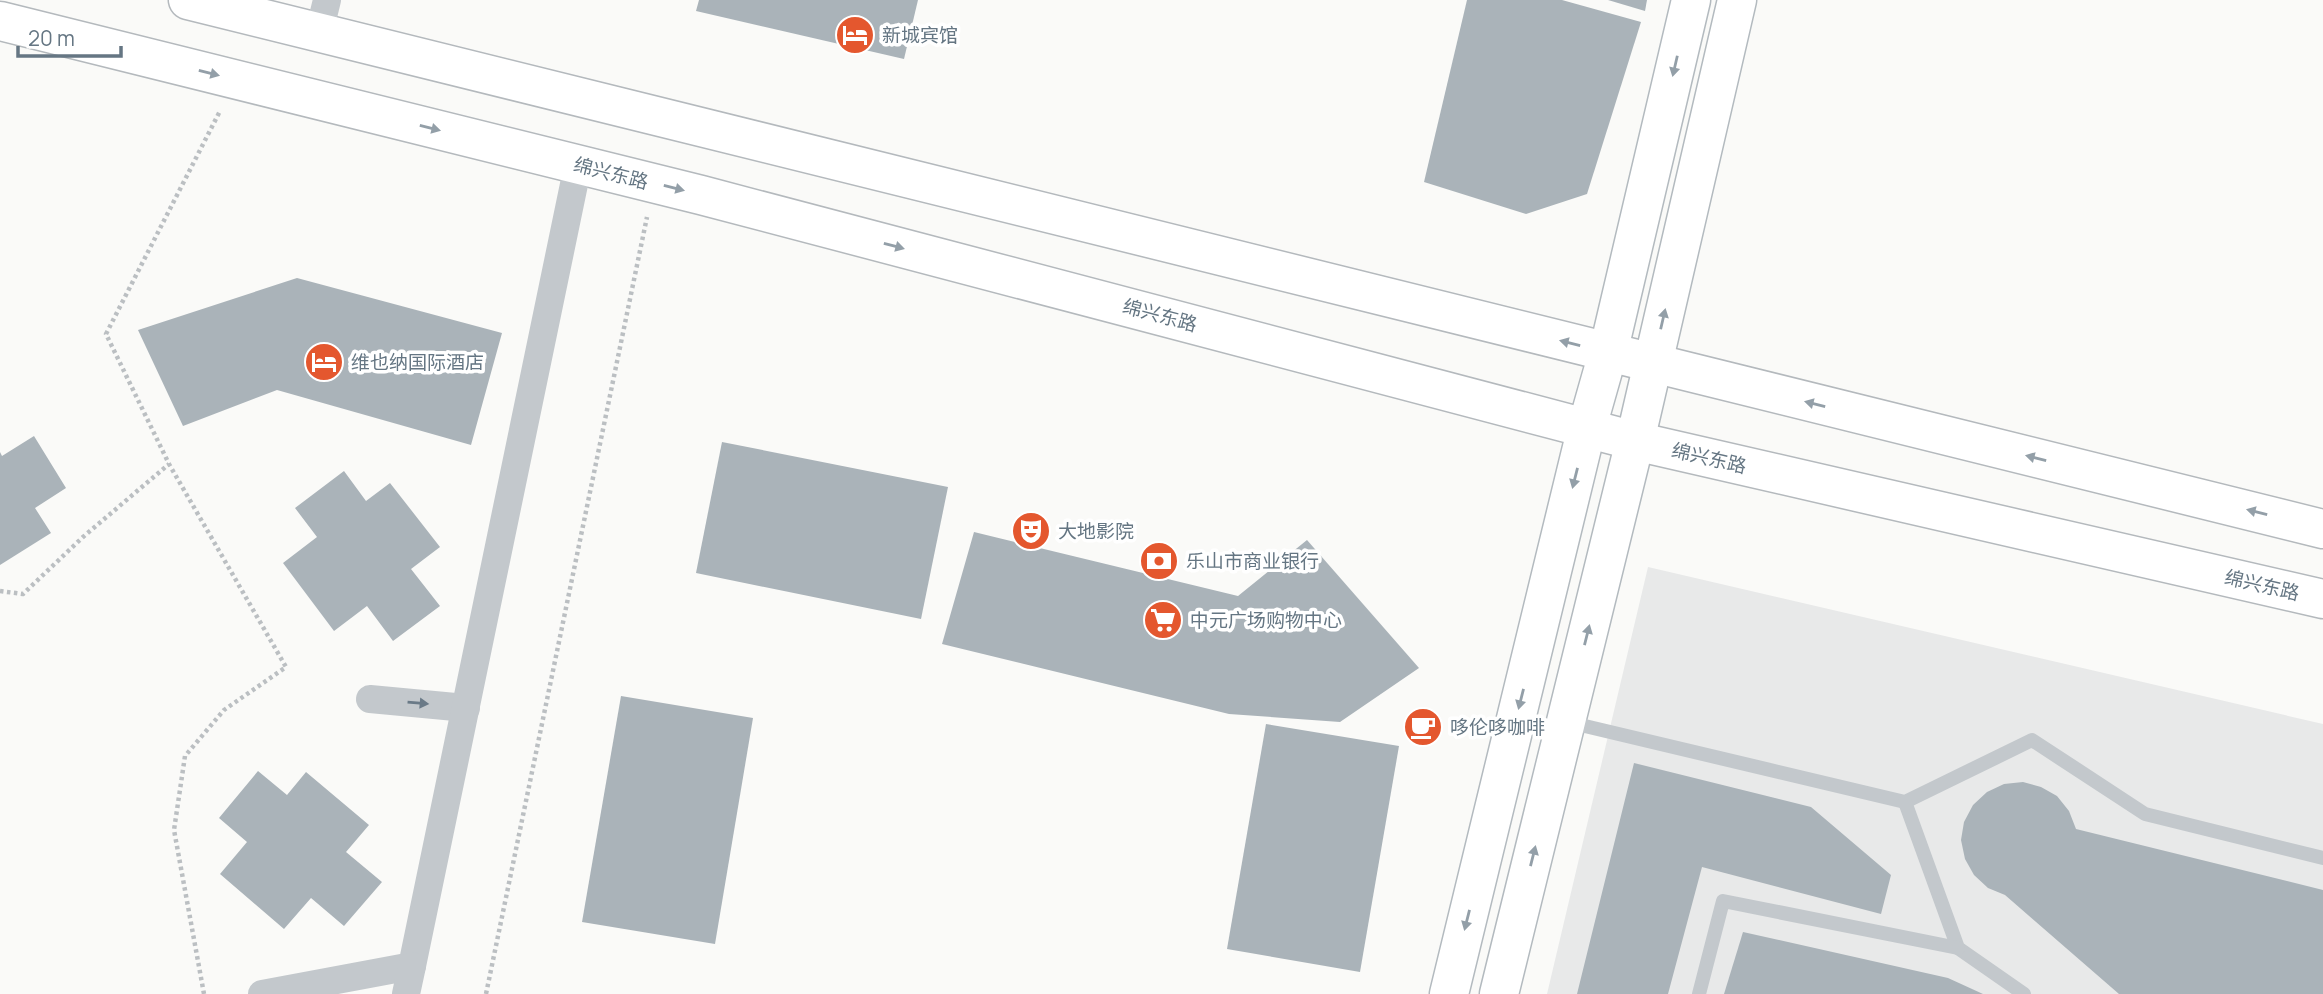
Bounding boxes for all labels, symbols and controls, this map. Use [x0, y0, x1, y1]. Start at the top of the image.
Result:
scale bar [18, 14, 121, 58]
hotel icon: 新城宾馆 [834, 14, 876, 56]
place label: 新城宾馆 [882, 22, 958, 48]
text: 20 m [28, 24, 75, 52]
one-way arrow [1669, 56, 1680, 78]
one-way arrow [198, 68, 220, 79]
one-way arrow [419, 123, 441, 134]
street label: 绵兴东路 [571, 151, 651, 195]
one-way arrow [663, 183, 685, 194]
one-way arrow [884, 241, 905, 251]
street label: 绵兴东路 [1120, 293, 1200, 337]
one-way arrow [1658, 308, 1669, 330]
one-way arrow [1559, 337, 1581, 348]
hotel icon: 维也纳国际酒店 [303, 341, 345, 383]
place label: 维也纳国际酒店 [351, 349, 484, 375]
one-way arrow [1804, 398, 1826, 409]
street label: 绵兴东路 [1669, 437, 1749, 479]
one-way arrow [2025, 452, 2047, 463]
one-way arrow [1569, 467, 1580, 489]
one-way arrow [2246, 507, 2268, 518]
theatre icon: 大地影院 [1010, 510, 1052, 552]
place label: 大地影院 [1058, 518, 1134, 544]
bank icon: 乐山市商业银行 [1138, 540, 1180, 582]
place label: 乐山市商业银行 [1186, 548, 1319, 574]
street label: 绵兴东路 [2222, 564, 2302, 606]
supermarket icon: 中元广场购物中心 [1142, 599, 1184, 641]
place label: 中元广场购物中心 [1190, 607, 1342, 633]
one-way arrow [1582, 624, 1593, 646]
one-way arrow [1515, 688, 1526, 710]
one-way arrow [407, 698, 429, 709]
cafe icon: 哆伦哆咖啡 [1402, 706, 1444, 748]
place label: 哆伦哆咖啡 [1450, 714, 1545, 740]
one-way arrow [1528, 845, 1539, 867]
one-way arrow [1461, 909, 1472, 931]

